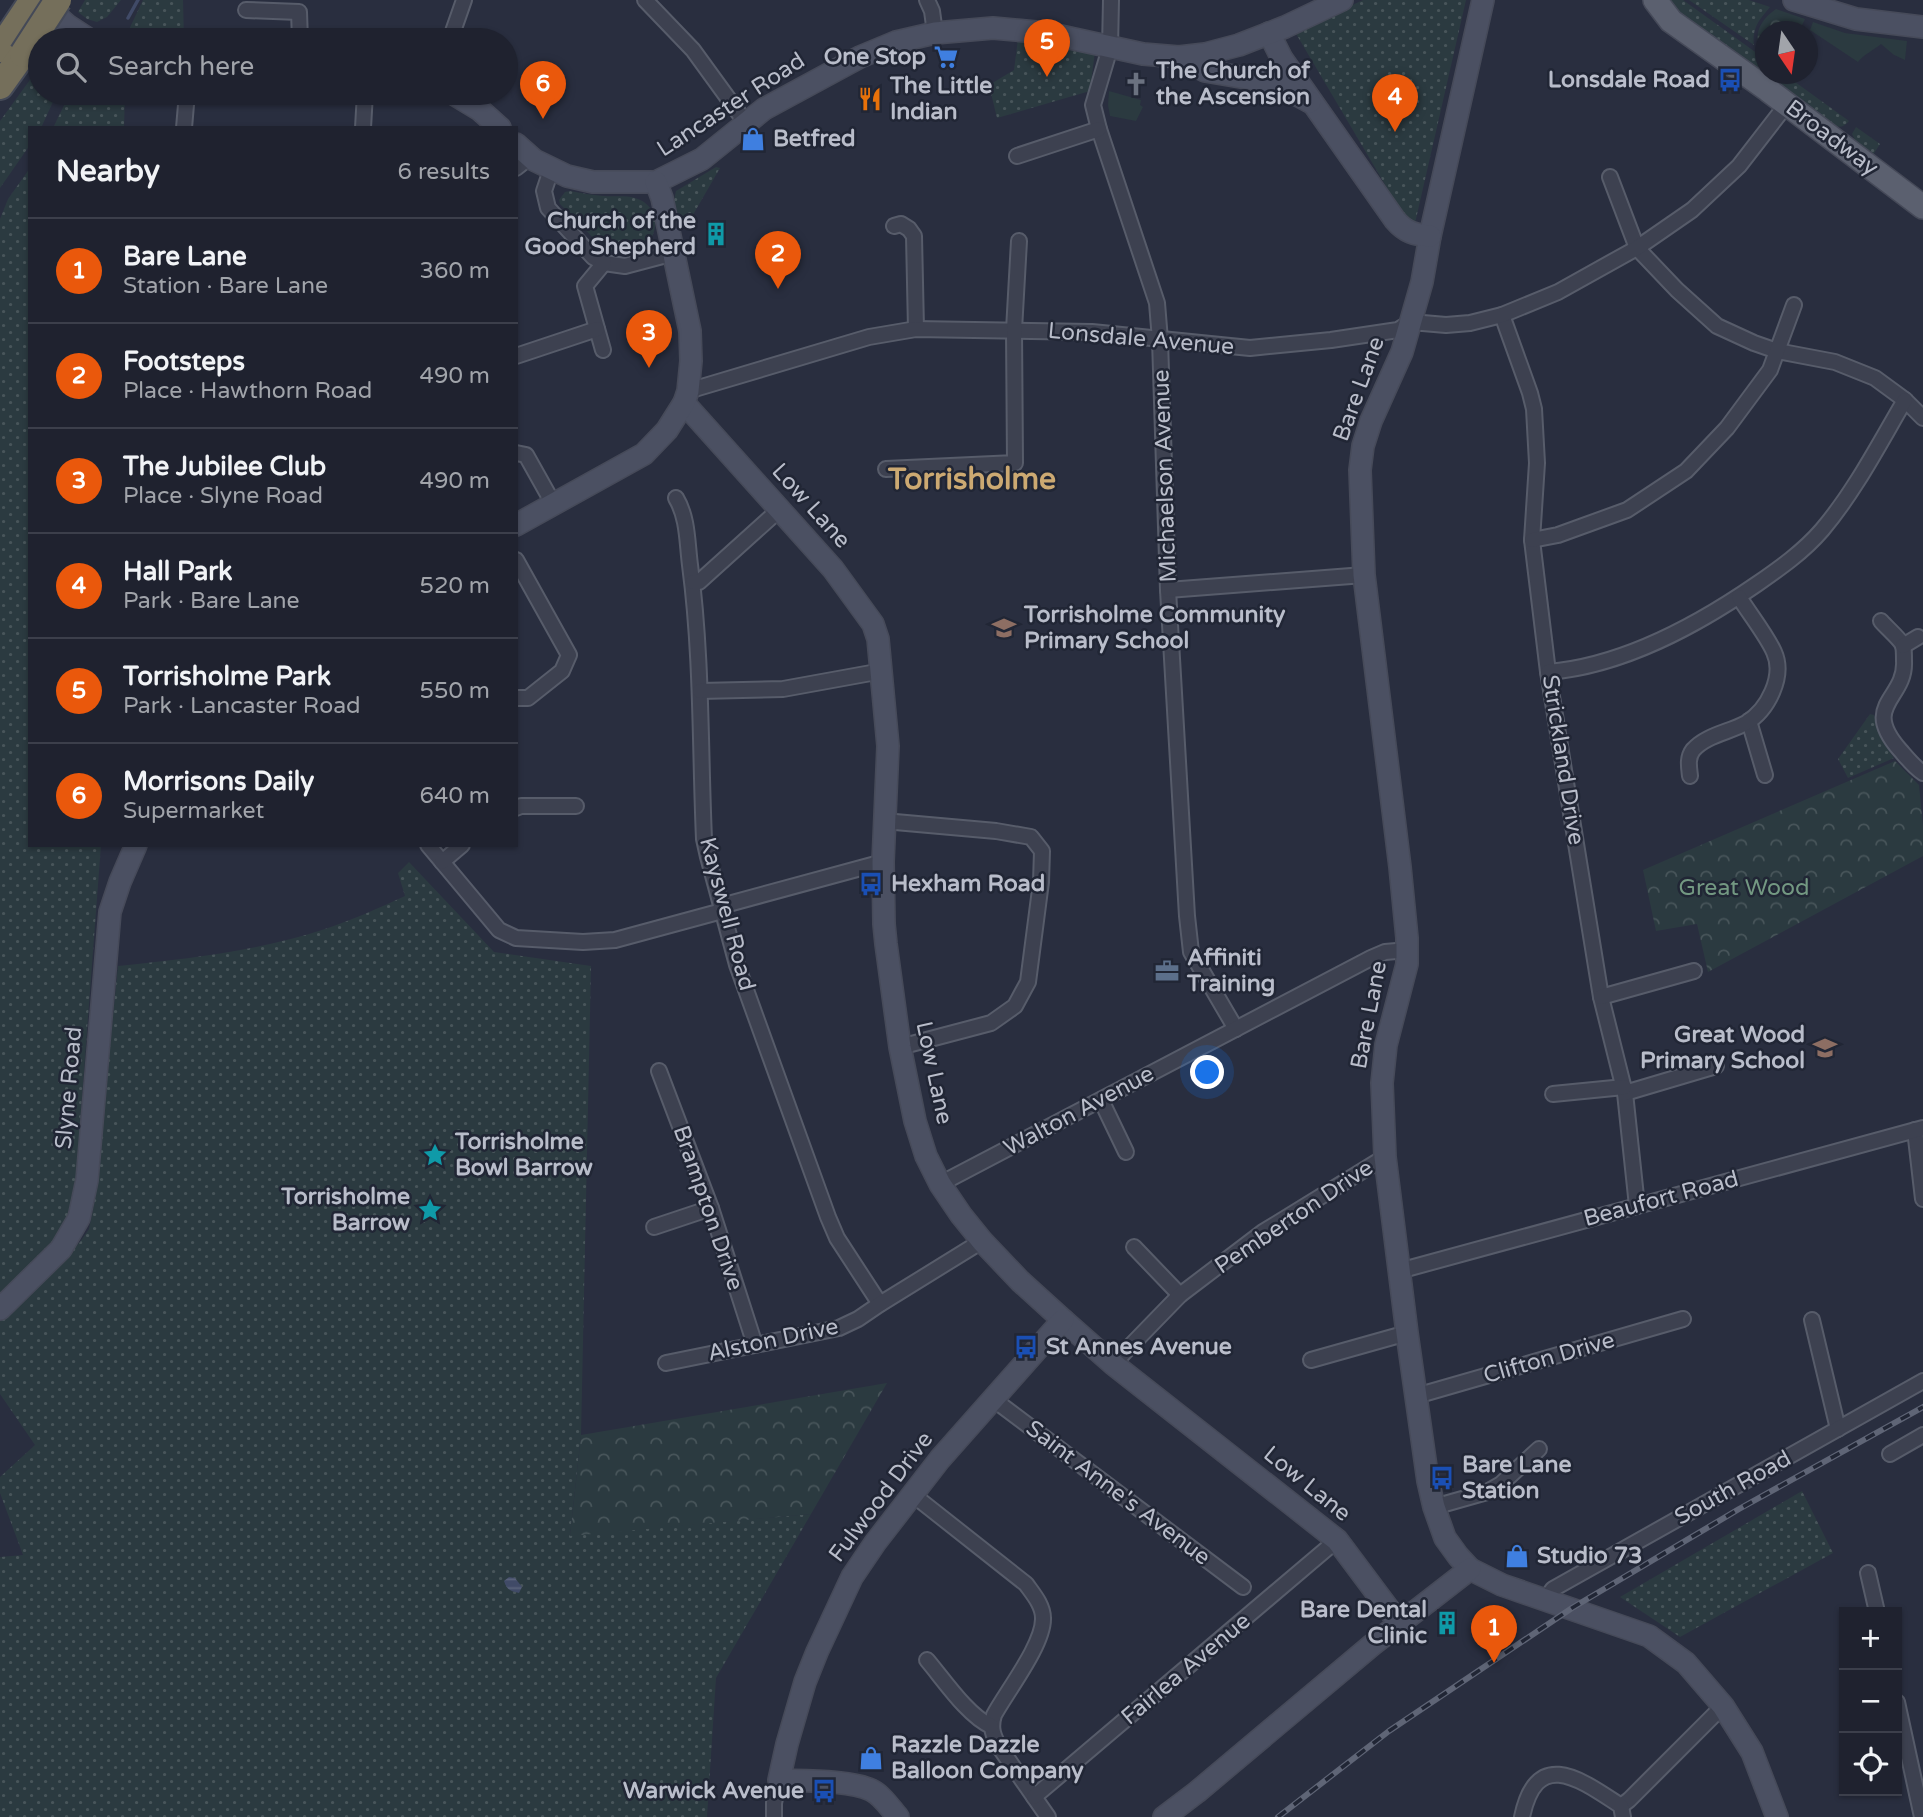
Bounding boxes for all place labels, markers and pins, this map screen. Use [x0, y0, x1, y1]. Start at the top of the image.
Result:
pin: 5 [1024, 19, 1070, 77]
place label: One Stop [824, 43, 926, 71]
supermarket icon: One Stop [932, 43, 960, 71]
place label: The Church of the Ascension [1155, 57, 1311, 111]
pin: 6 [520, 61, 566, 119]
place label: Lonsdale Road [1548, 66, 1710, 94]
bus stop icon: Lonsdale Road [1716, 66, 1744, 94]
church icon: The Church of the Ascension [1122, 70, 1150, 98]
place label: The Little Indian [889, 72, 992, 126]
pin: 4 [1372, 74, 1418, 132]
restaurant icon: The Little Indian [856, 85, 884, 113]
shop icon: Betfred [739, 125, 767, 153]
place label: Betfred [773, 125, 855, 153]
place label: Church of the Good Shepherd [525, 207, 696, 261]
building icon: Church of the Good Shepherd [702, 220, 730, 248]
pin: 2 [755, 231, 801, 289]
pin: 3 [626, 310, 672, 368]
place label: Torrisholme Community Primary School [1023, 601, 1286, 655]
school or university icon: Torrisholme Community Primary School [990, 614, 1018, 642]
bus stop icon: Hexham Road [857, 870, 885, 898]
place label: Hexham Road [891, 870, 1045, 898]
place label: Affiniti Training [1186, 944, 1275, 998]
office icon: Affiniti Training [1153, 957, 1181, 985]
place label: Great Wood Primary School [1640, 1021, 1805, 1075]
school or university icon: Great Wood Primary School [1811, 1034, 1839, 1062]
place label: Torrisholme Bowl Barrow [454, 1128, 593, 1182]
place icon: Torrisholme Bowl Barrow [421, 1141, 449, 1169]
place label: Torrisholme Barrow [280, 1183, 410, 1237]
place icon: Torrisholme Barrow [416, 1196, 444, 1224]
bus stop icon: St Annes Avenue [1012, 1333, 1040, 1361]
place label: St Annes Avenue [1046, 1333, 1232, 1361]
place label: Bare Lane Station [1462, 1451, 1572, 1505]
bus stop icon: Bare Lane Station [1428, 1464, 1456, 1492]
shop icon: Studio 73 [1503, 1542, 1531, 1570]
place label: Studio 73 [1537, 1542, 1643, 1570]
place label: Bare Dental Clinic [1300, 1596, 1427, 1650]
pin: 1 [1471, 1605, 1517, 1663]
building icon: Bare Dental Clinic [1433, 1609, 1461, 1637]
place label: Razzle Dazzle Balloon Company [891, 1731, 1084, 1785]
shop icon: Razzle Dazzle Balloon Company [857, 1744, 885, 1772]
place label: Warwick Avenue [623, 1777, 804, 1805]
bus stop icon: Warwick Avenue [810, 1777, 838, 1805]

